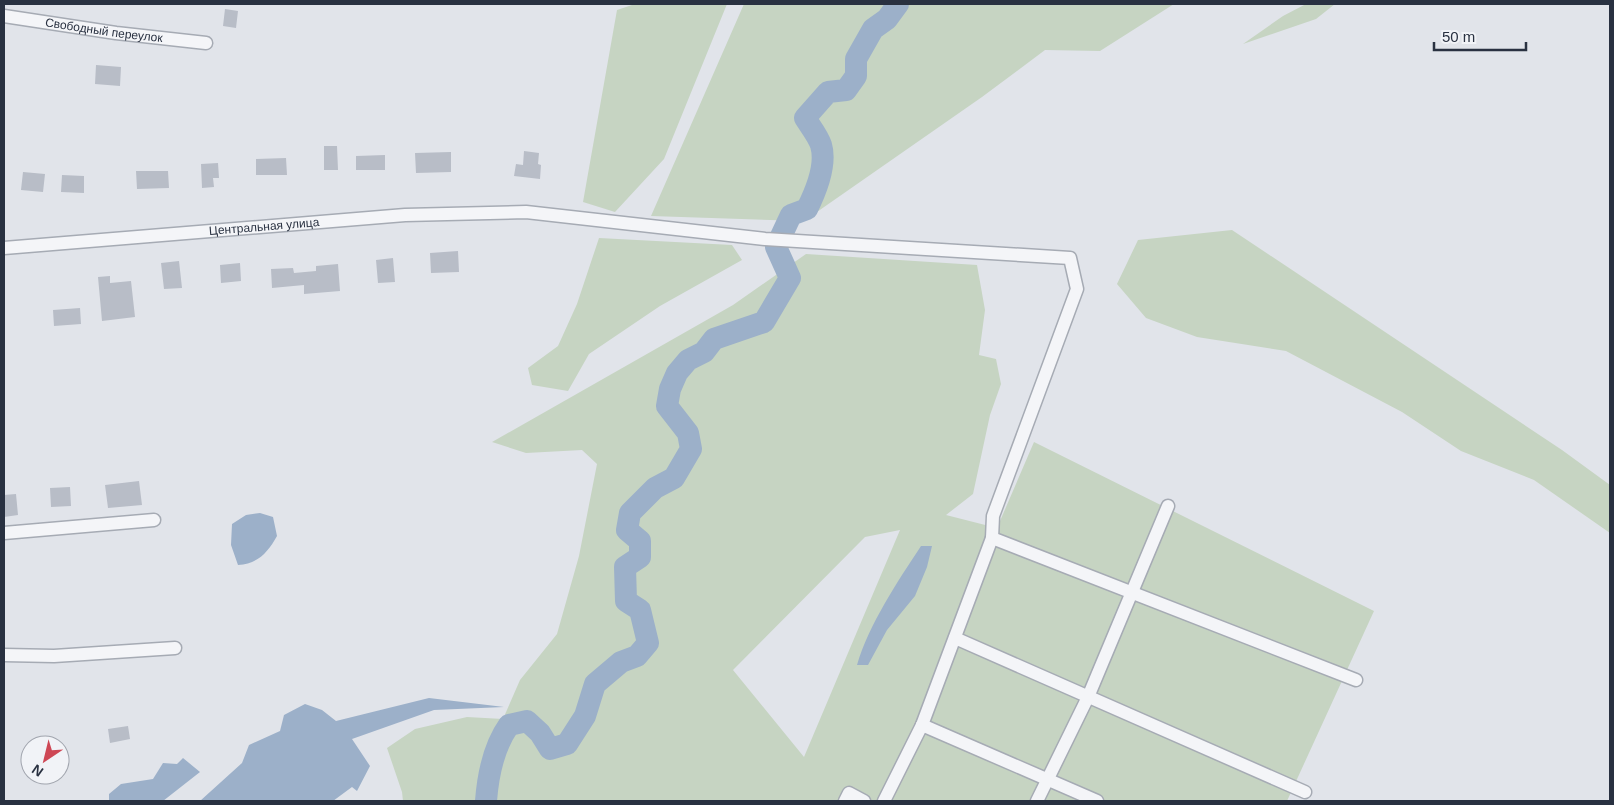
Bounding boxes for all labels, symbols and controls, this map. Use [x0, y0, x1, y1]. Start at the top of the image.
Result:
street label: Свободный переулок [44, 15, 164, 45]
scale bar [1434, 20, 1526, 52]
text: 50 m [1442, 28, 1475, 45]
street label: Центральная улица [208, 215, 320, 238]
north arrow [20, 735, 70, 785]
text: N [29, 761, 46, 780]

